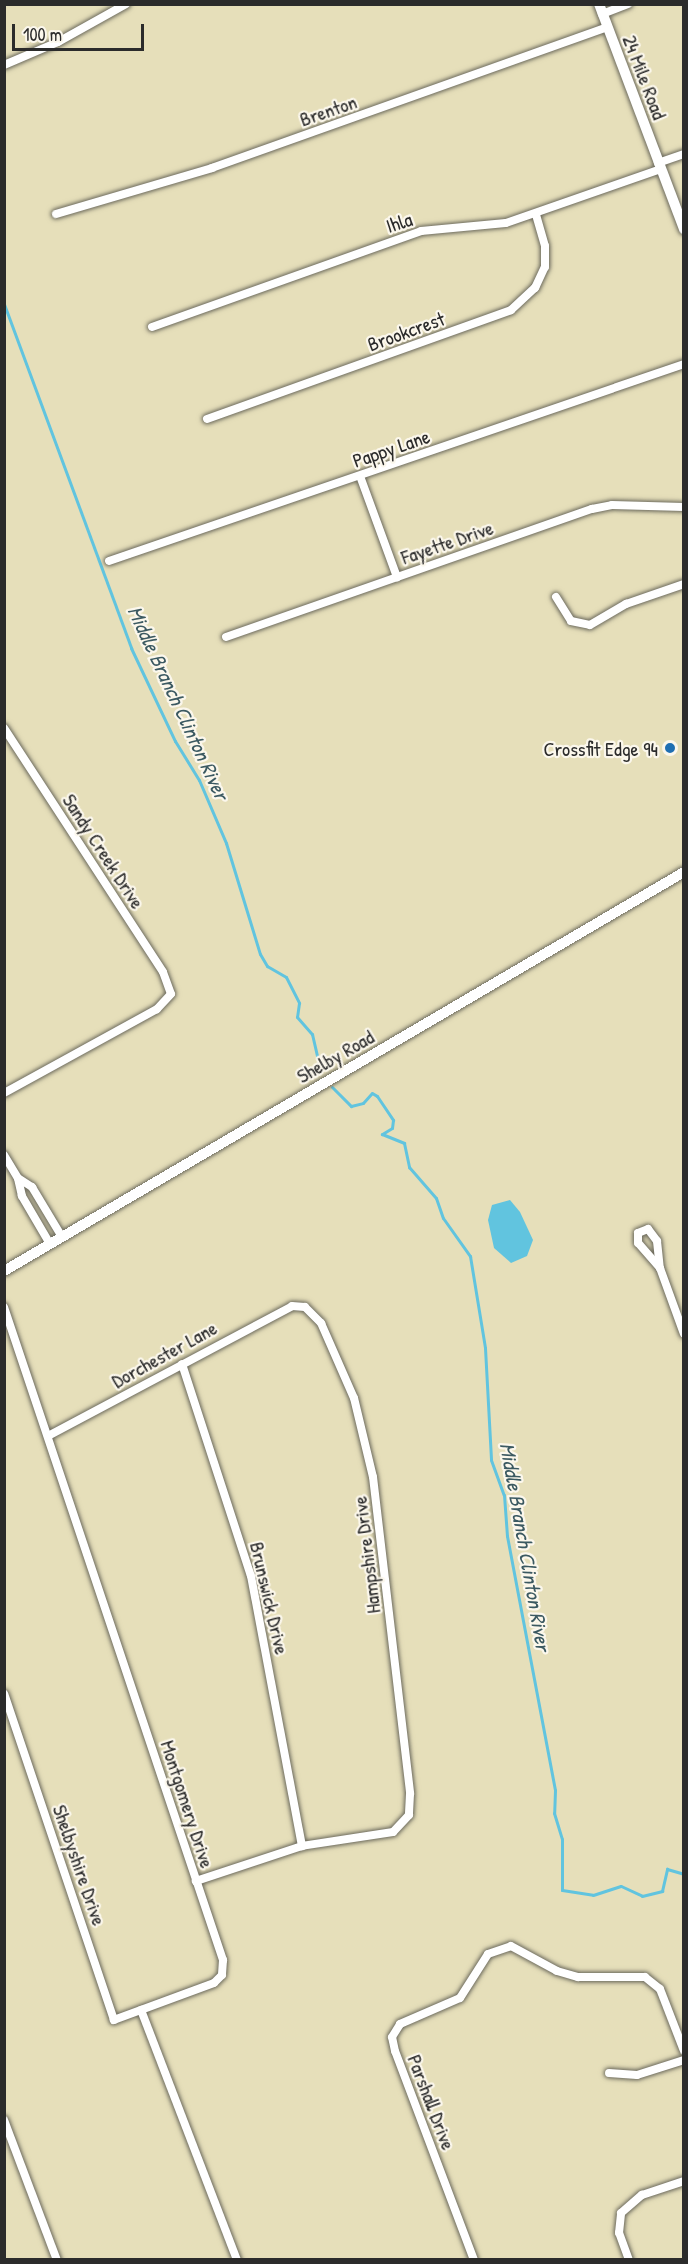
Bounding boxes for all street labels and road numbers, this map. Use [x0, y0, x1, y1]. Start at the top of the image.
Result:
street label: 24 Mile Road [618, 31, 672, 123]
street label: Brenton [296, 89, 360, 131]
street label: Ihla [383, 207, 415, 237]
street label: Brookcrest [364, 306, 448, 356]
street label: Pappy Lane [349, 424, 433, 472]
street label: Fayette Drive [398, 515, 496, 569]
street label: Sandy Creek Drive [58, 789, 150, 913]
street label: Shelby Road [292, 1024, 378, 1088]
street label: Dorchester Lane [107, 1315, 221, 1393]
street label: Hampshire Drive [347, 1495, 385, 1615]
street label: Brunswick Drive [245, 1539, 295, 1657]
street label: Montgomery Drive [156, 1737, 220, 1871]
street label: Shelbyshire Drive [48, 1802, 112, 1928]
street label: Parshall Drive [403, 2051, 461, 2153]

